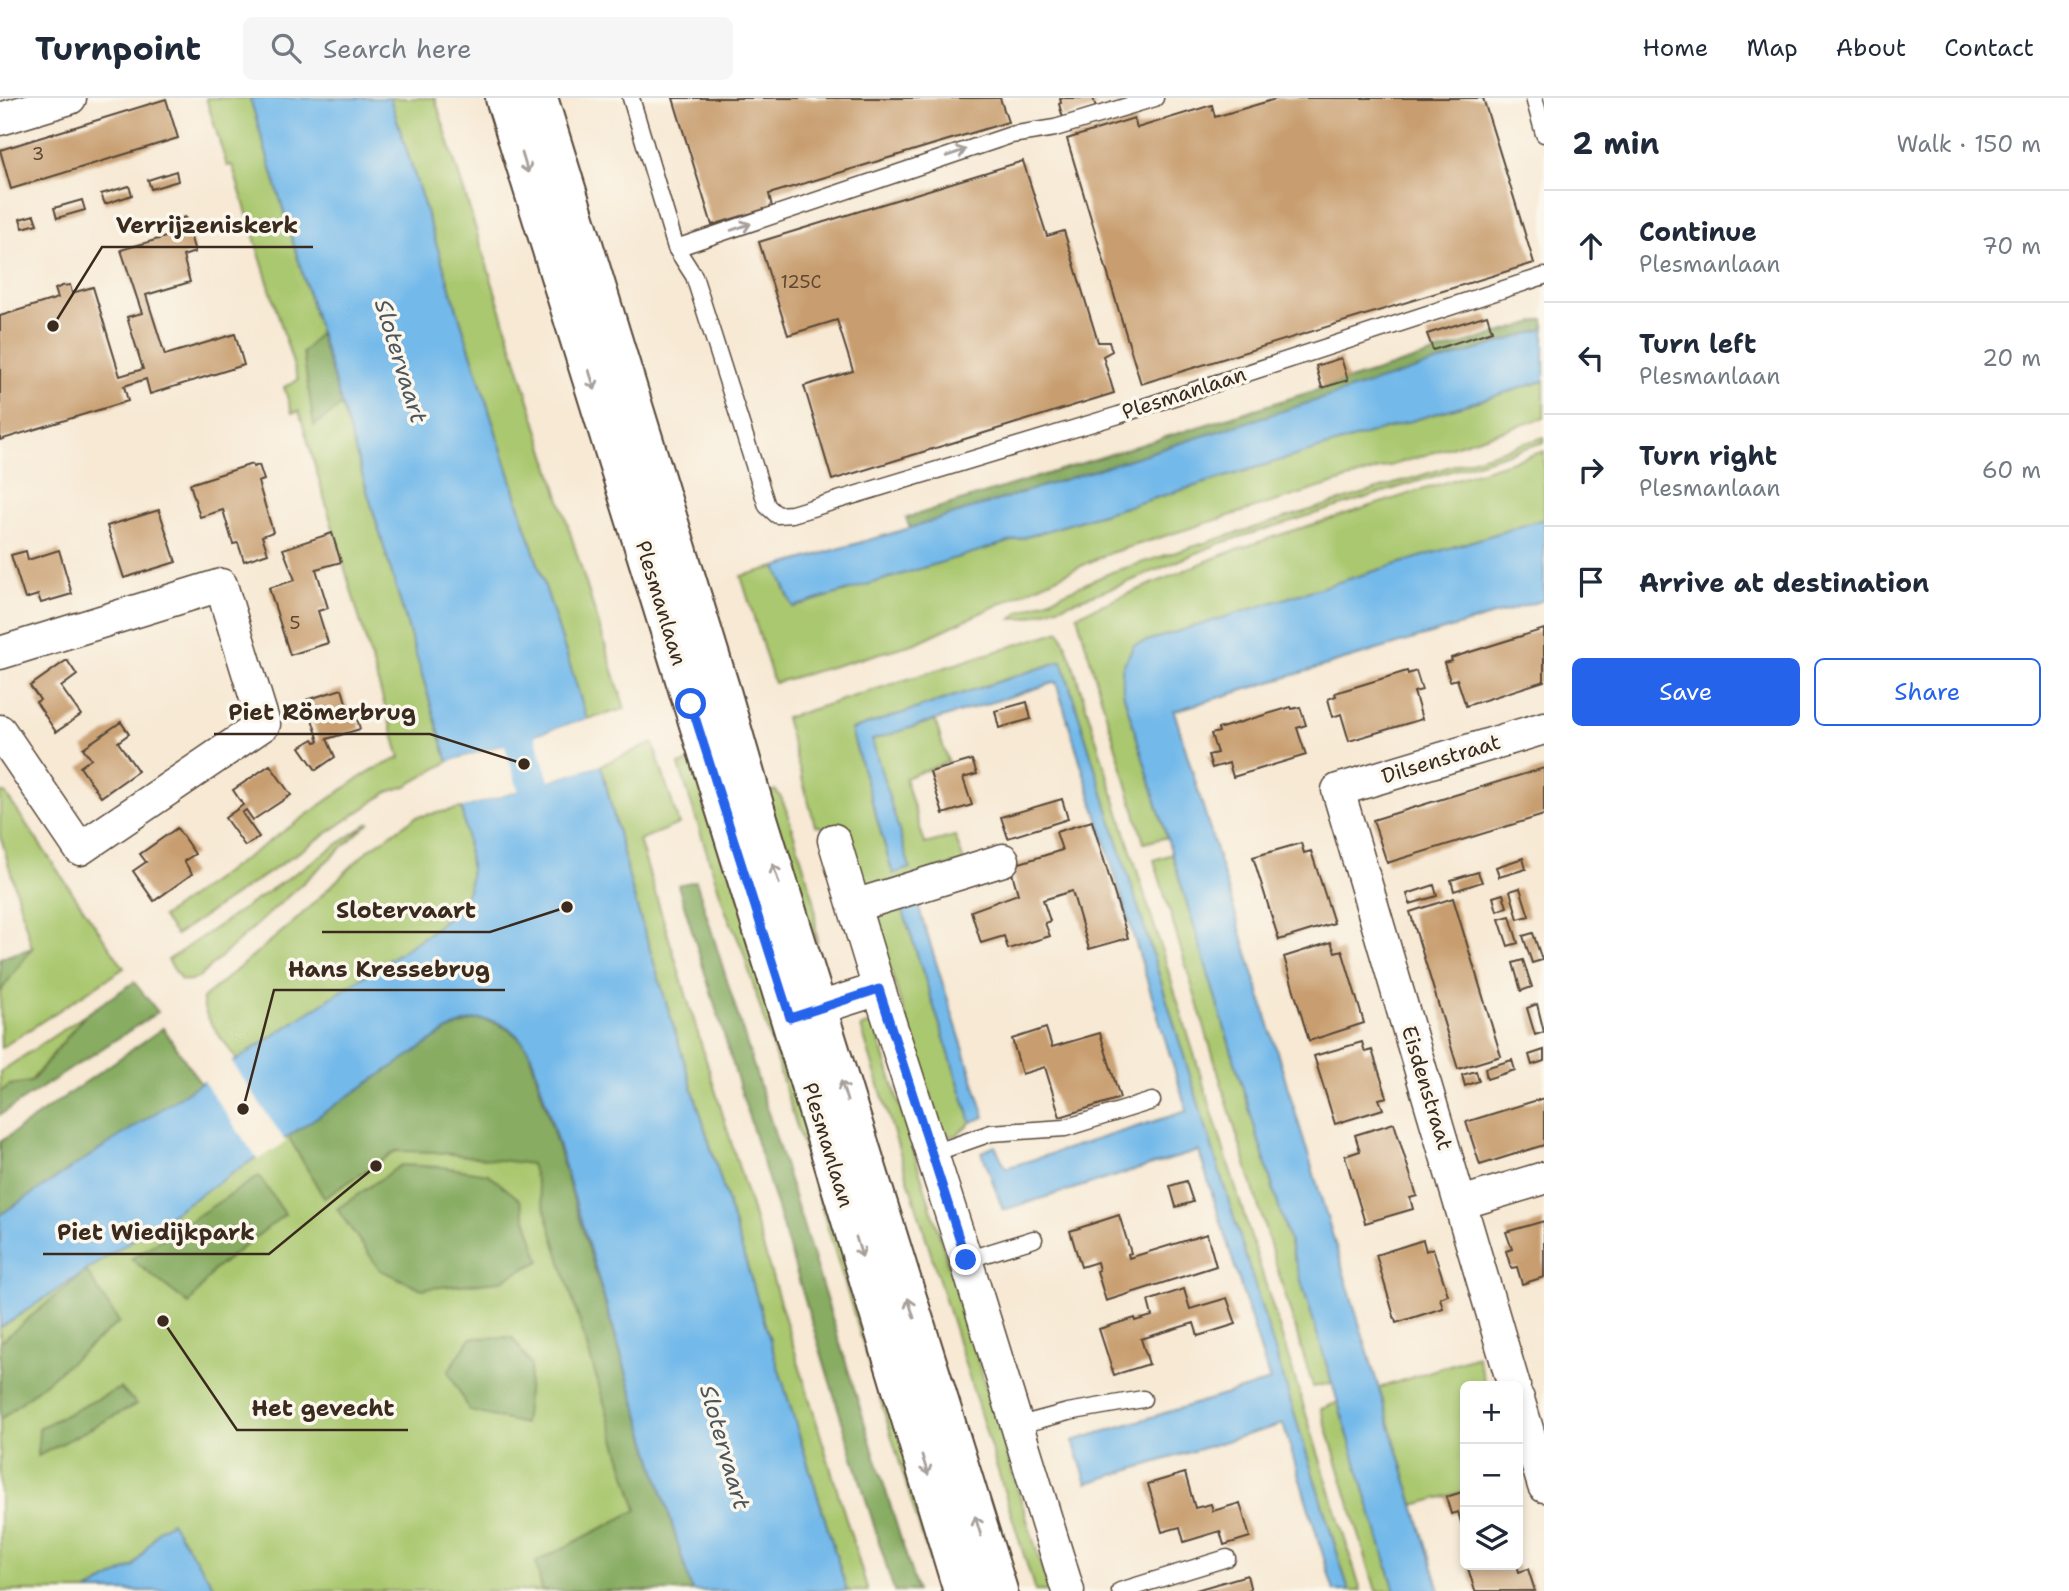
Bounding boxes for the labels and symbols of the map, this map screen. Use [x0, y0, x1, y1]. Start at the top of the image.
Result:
house number: 3 [32, 142, 44, 166]
one-way arrow [944, 146, 966, 158]
one-way arrow [519, 152, 532, 174]
callout: Verrijzeniskerk [102, 203, 313, 247]
text: Verrijzeniskerk [116, 210, 298, 240]
one-way arrow [729, 220, 751, 232]
house number: 125C [781, 270, 821, 294]
water label: Slotervaart [368, 295, 434, 427]
street label: Plesmanlaan [1118, 360, 1250, 426]
one-way arrow [587, 369, 600, 391]
street label: Plesmanlaan [629, 537, 693, 669]
house number: 5 [289, 611, 301, 635]
route start [675, 688, 706, 719]
callout: Piet Römerbrug [214, 690, 430, 734]
text: Piet Römerbrug [228, 697, 416, 727]
street label: Dilsenstraat [1378, 728, 1504, 790]
one-way arrow [768, 863, 781, 885]
callout: Slotervaart [322, 888, 490, 932]
text: Slotervaart [336, 895, 476, 925]
callout: Hans Kressebrug [274, 946, 505, 990]
text: Hans Kressebrug [288, 954, 490, 984]
street label: Eisdenstraat [1395, 1022, 1459, 1154]
street label: Plesmanlaan [796, 1079, 860, 1211]
one-way arrow [836, 1080, 849, 1102]
callout: Piet Wiedijkpark [43, 1210, 269, 1254]
text: Piet Wiedijkpark [57, 1217, 255, 1247]
one-way arrow [854, 1236, 867, 1258]
route end [950, 1244, 981, 1275]
one-way arrow [903, 1298, 916, 1320]
water label: Slotervaart [693, 1381, 757, 1513]
callout: Het gevecht [237, 1386, 408, 1430]
text: Het gevecht [252, 1393, 394, 1423]
one-way arrow [919, 1454, 932, 1476]
one-way arrow [971, 1515, 983, 1537]

